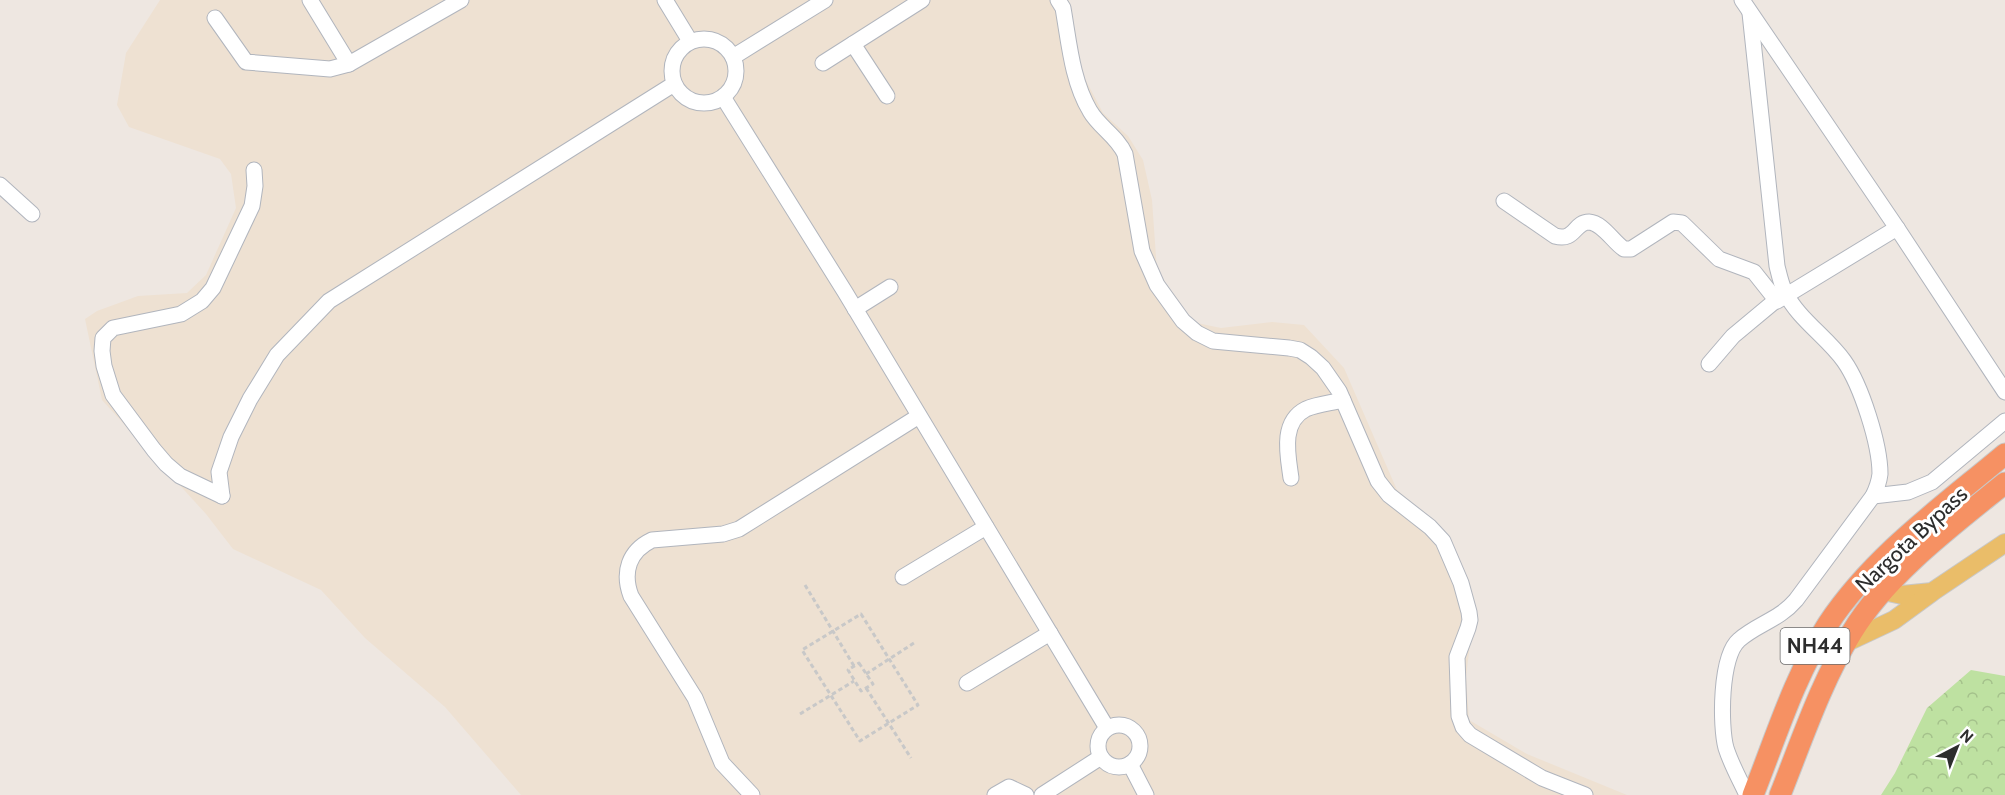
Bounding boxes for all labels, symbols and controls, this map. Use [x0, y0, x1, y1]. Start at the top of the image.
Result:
street label: Nargota Bypass [1850, 481, 1973, 598]
road number: NH44 [1780, 628, 1850, 664]
north arrow [1927, 717, 1987, 777]
text: N [1956, 725, 1977, 747]

